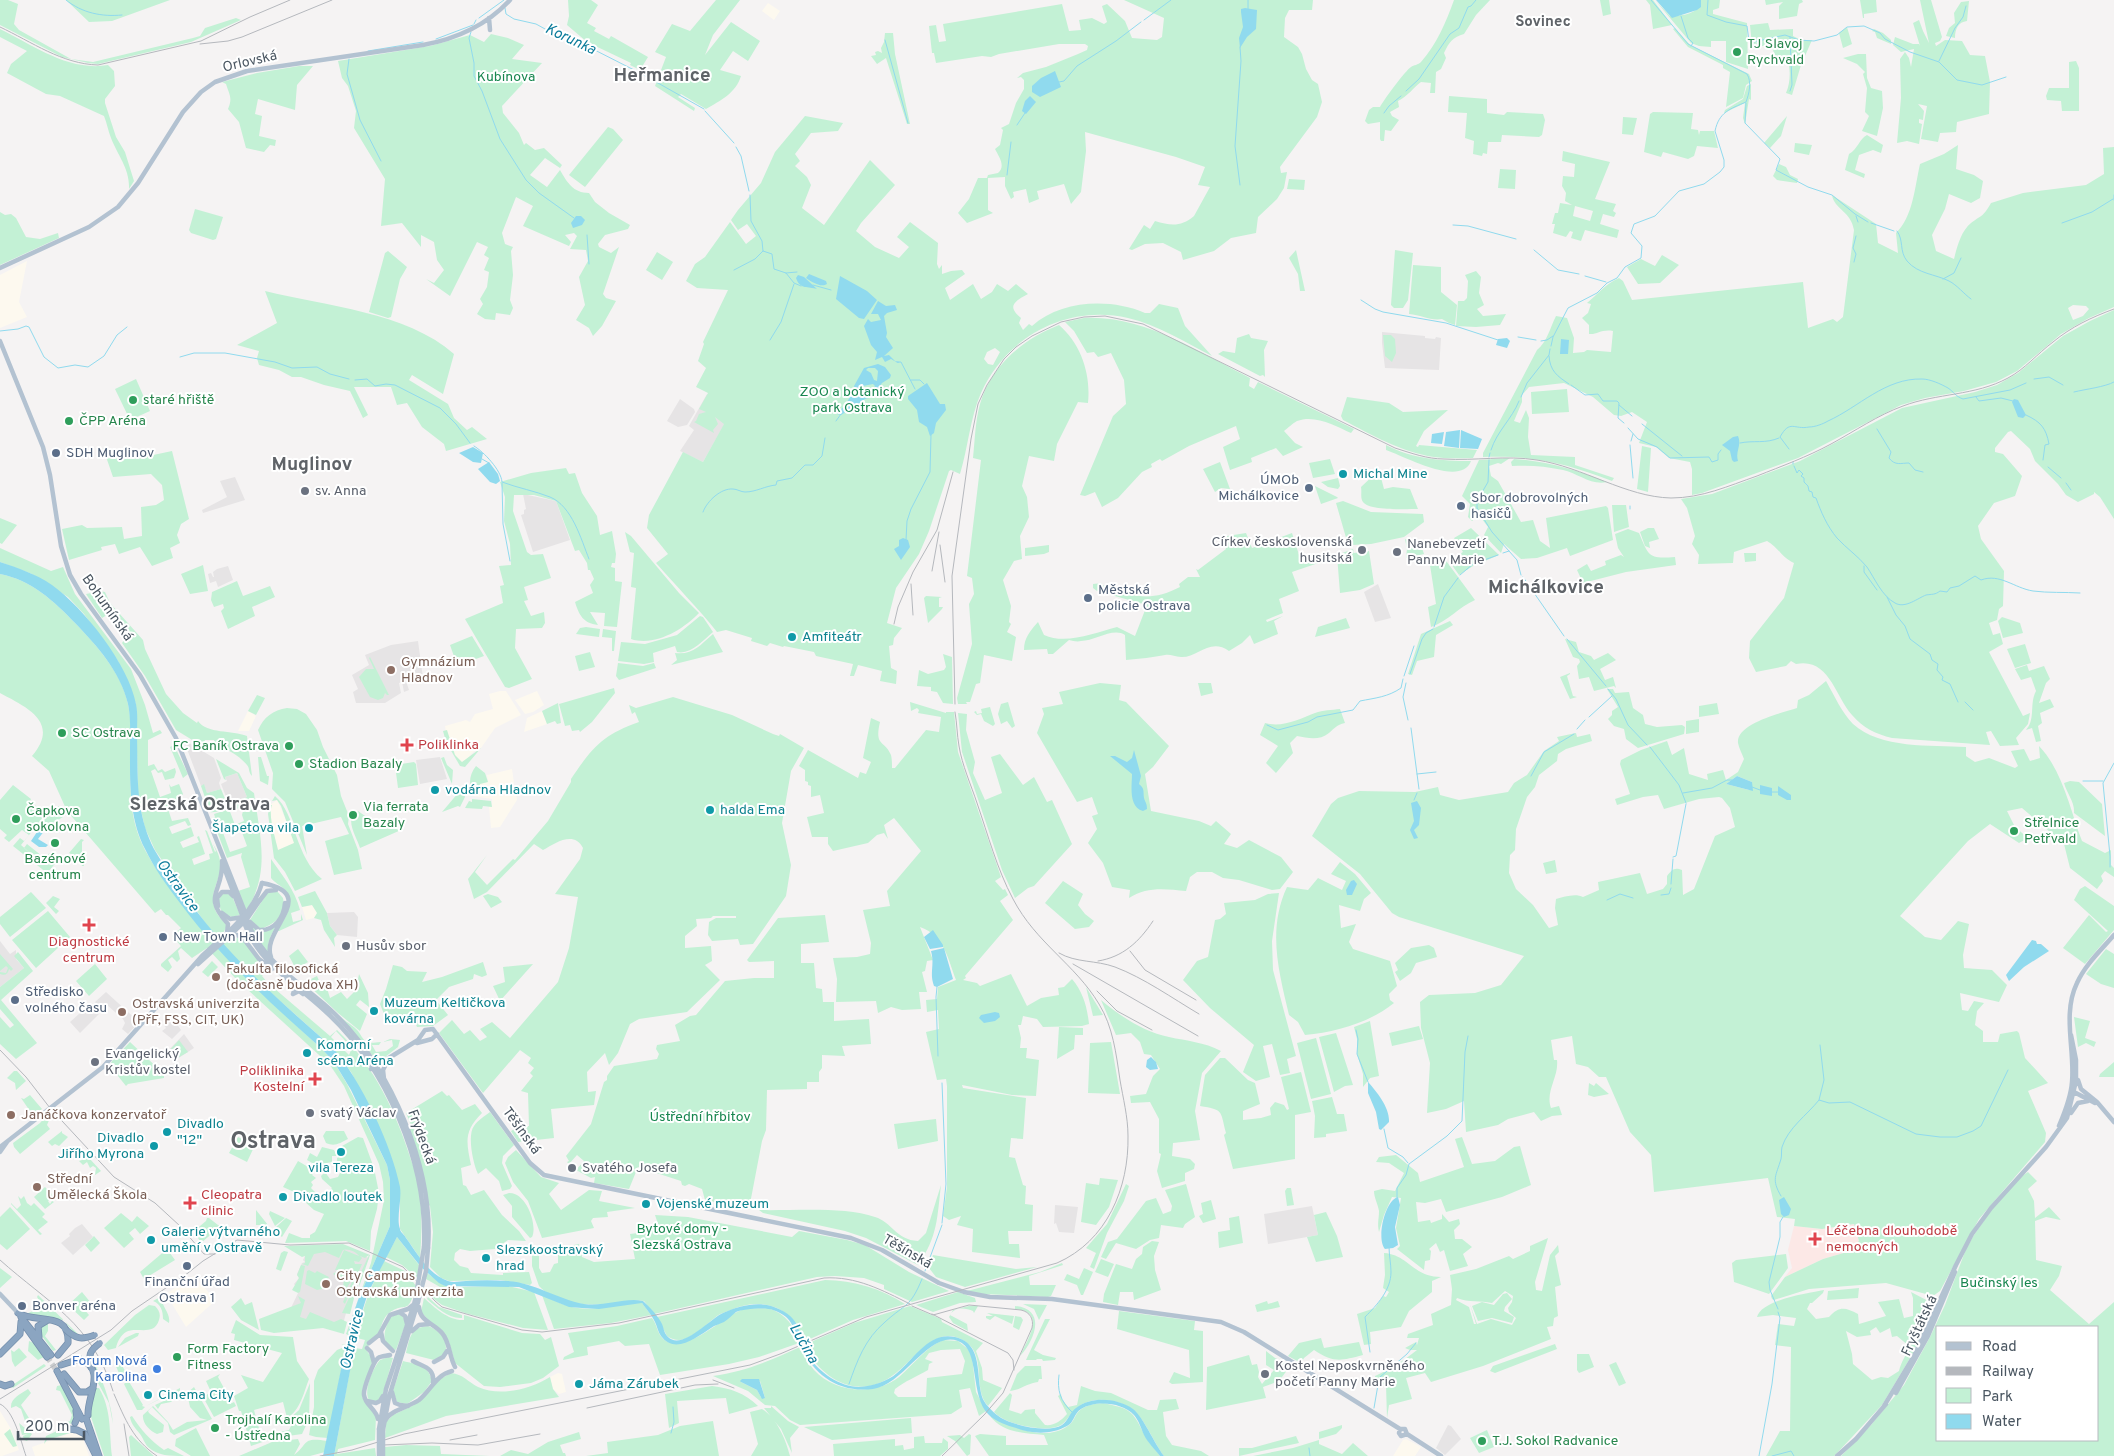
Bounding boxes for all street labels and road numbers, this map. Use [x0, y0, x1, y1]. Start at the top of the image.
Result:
street label: Orlovská [221, 47, 279, 77]
street label: Bohumínská [78, 571, 136, 645]
street label: Těšínská [498, 1104, 544, 1158]
street label: Frýdecká [403, 1107, 439, 1167]
street label: Těšínská [879, 1231, 935, 1273]
street label: Fryštátská [1898, 1293, 1942, 1359]

